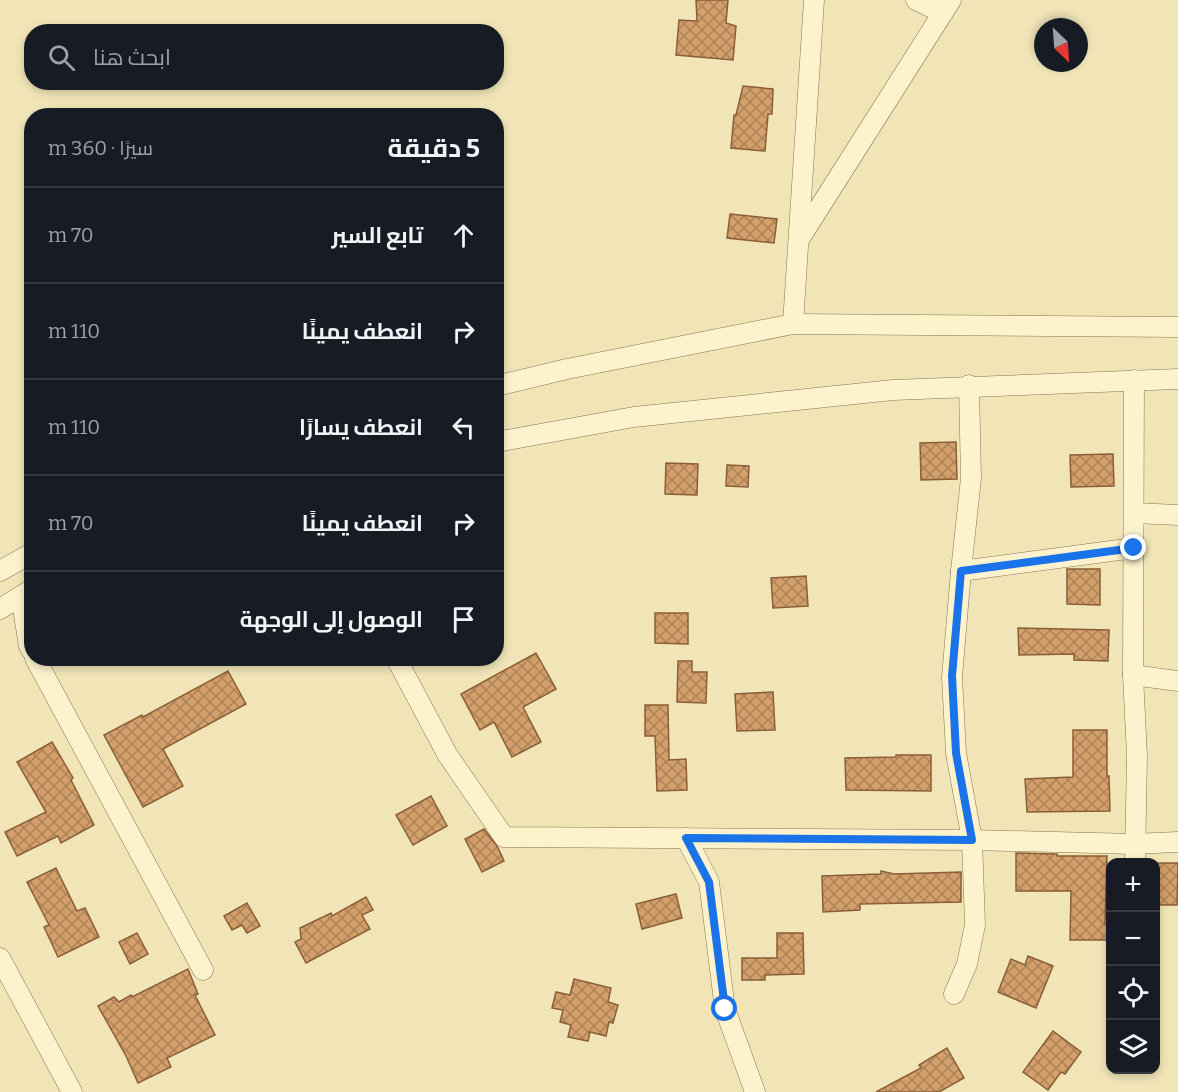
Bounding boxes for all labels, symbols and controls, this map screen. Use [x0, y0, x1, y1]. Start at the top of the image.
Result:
north arrow [1034, 18, 1088, 72]
search box [24, 24, 504, 90]
icon: search [45, 41, 78, 74]
text: ابحث هنا [93, 44, 171, 71]
text: 5 دقيقة [388, 133, 480, 164]
text: سيرًا · 360 m [48, 136, 153, 160]
icon: ahead [447, 219, 480, 252]
text: تابع السير [332, 222, 423, 249]
text: 70 m [48, 223, 94, 247]
icon: right [447, 315, 480, 348]
text: انعطف يمينًا [302, 318, 423, 345]
text: 110 m [48, 319, 100, 343]
icon: left [447, 411, 480, 444]
text: انعطف يسارًا [299, 414, 423, 441]
text: 110 m [48, 415, 100, 439]
icon: right [447, 507, 480, 540]
text: انعطف يمينًا [302, 510, 423, 537]
text: 70 m [48, 511, 94, 535]
route end [1120, 534, 1146, 560]
icon: arrive [447, 603, 480, 636]
text: الوصول إلى الوجهة [240, 606, 423, 633]
map controls [1106, 858, 1160, 1074]
button: + [1106, 858, 1160, 912]
button: − [1106, 912, 1160, 966]
button: locate [1106, 966, 1160, 1020]
route start [711, 995, 737, 1021]
button: layers [1106, 1020, 1160, 1074]

